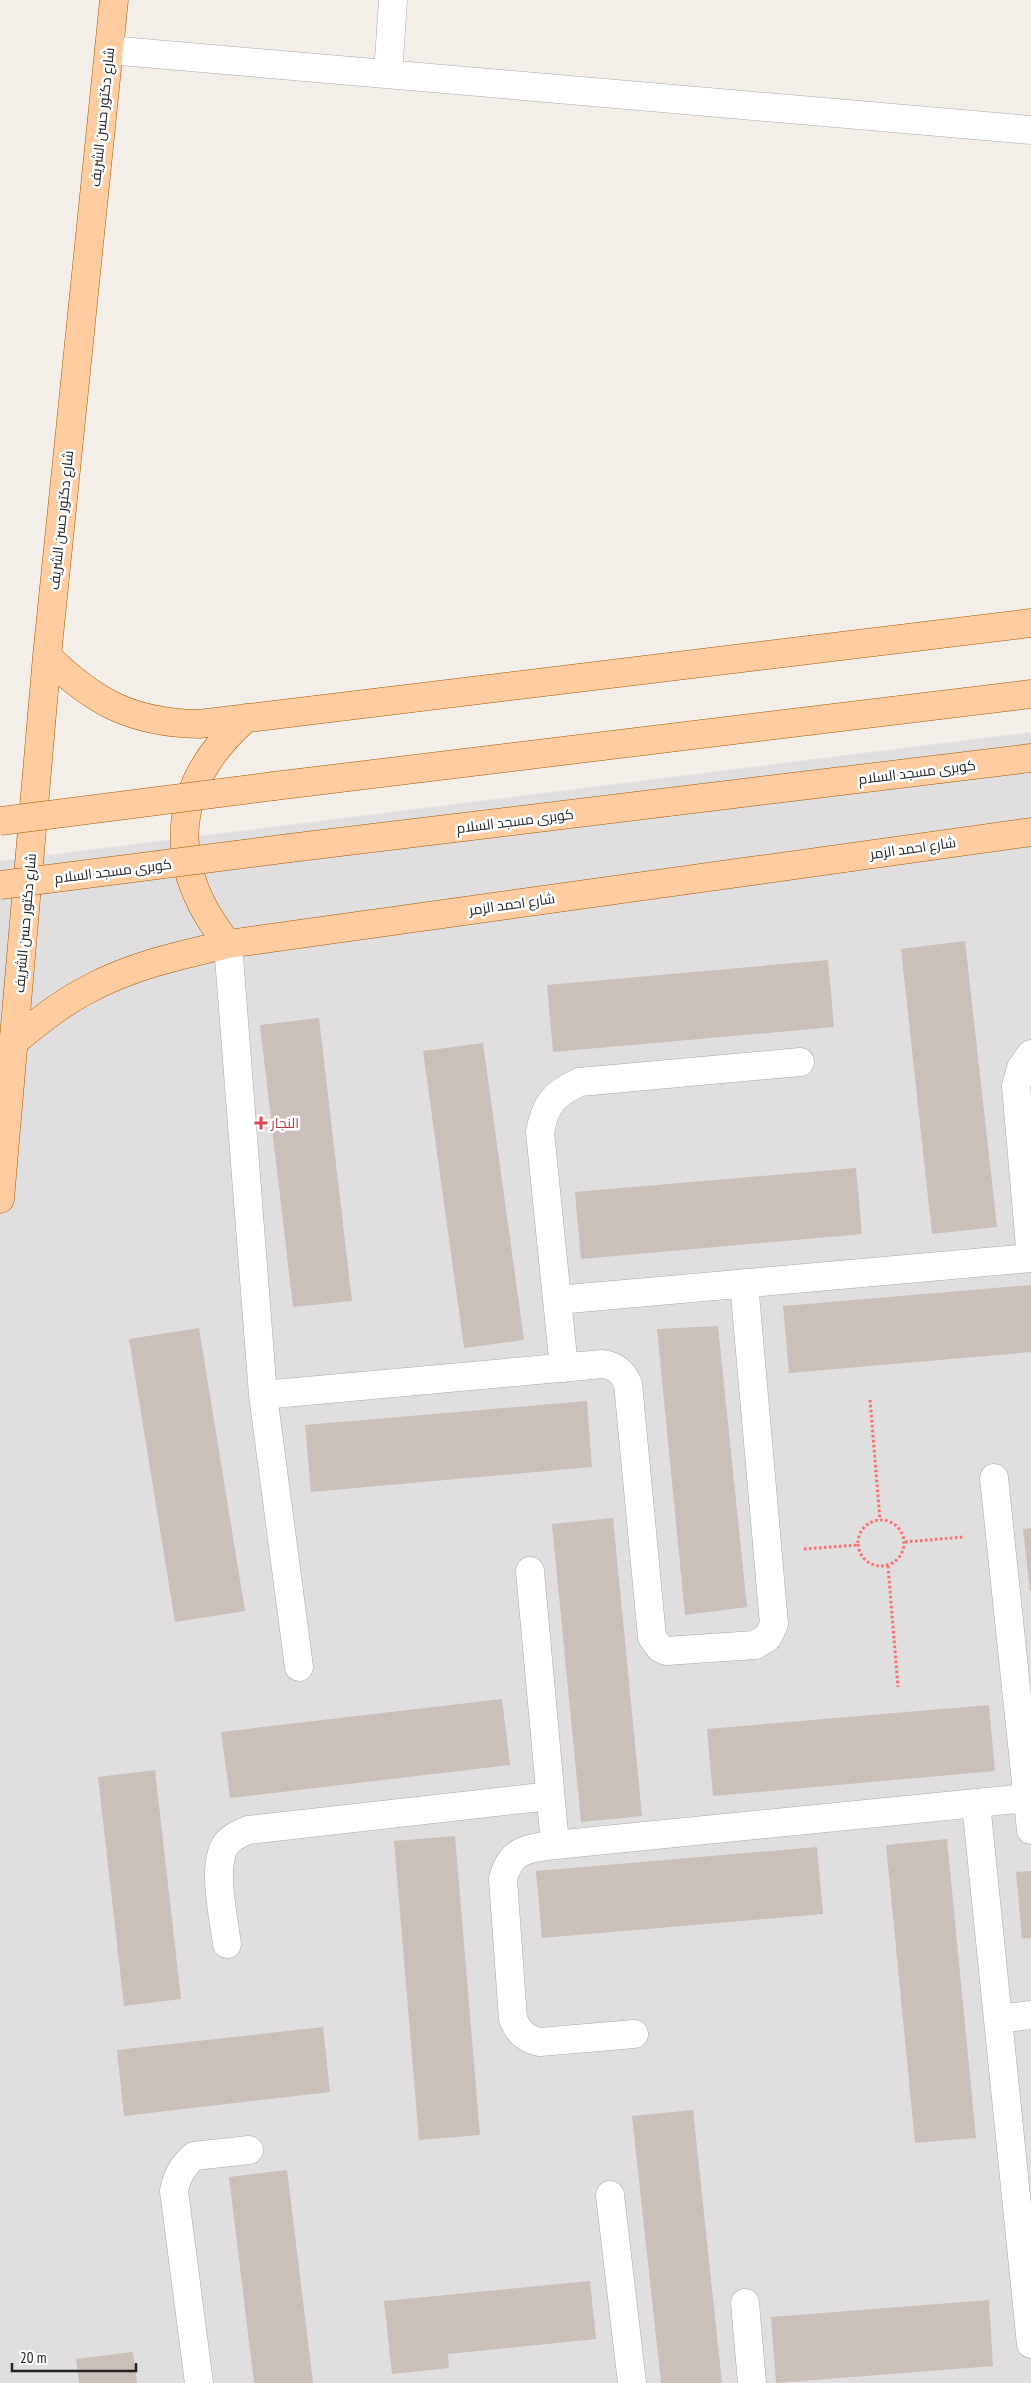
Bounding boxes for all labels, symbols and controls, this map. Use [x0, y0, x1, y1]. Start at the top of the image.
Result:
street label: شارع دكتور حسن الشريف [86, 46, 118, 188]
street label: شارع دكتور حسن الشريف [45, 449, 77, 591]
street label: كوبرى مسجد السلام [857, 756, 977, 789]
street label: كوبرى مسجد السلام [455, 805, 575, 838]
street label: شارع احمد الزمر [868, 833, 957, 863]
street label: شارع دكتور حسن الشريف [10, 852, 40, 994]
street label: كوبرى مسجد السلام [53, 855, 173, 888]
street label: شارع احمد الزمر [467, 889, 556, 919]
place label: النجار [270, 1114, 299, 1132]
marker: النجار [255, 1117, 267, 1129]
scale bar [12, 2340, 136, 2372]
text: 20 m [20, 2348, 46, 2367]

